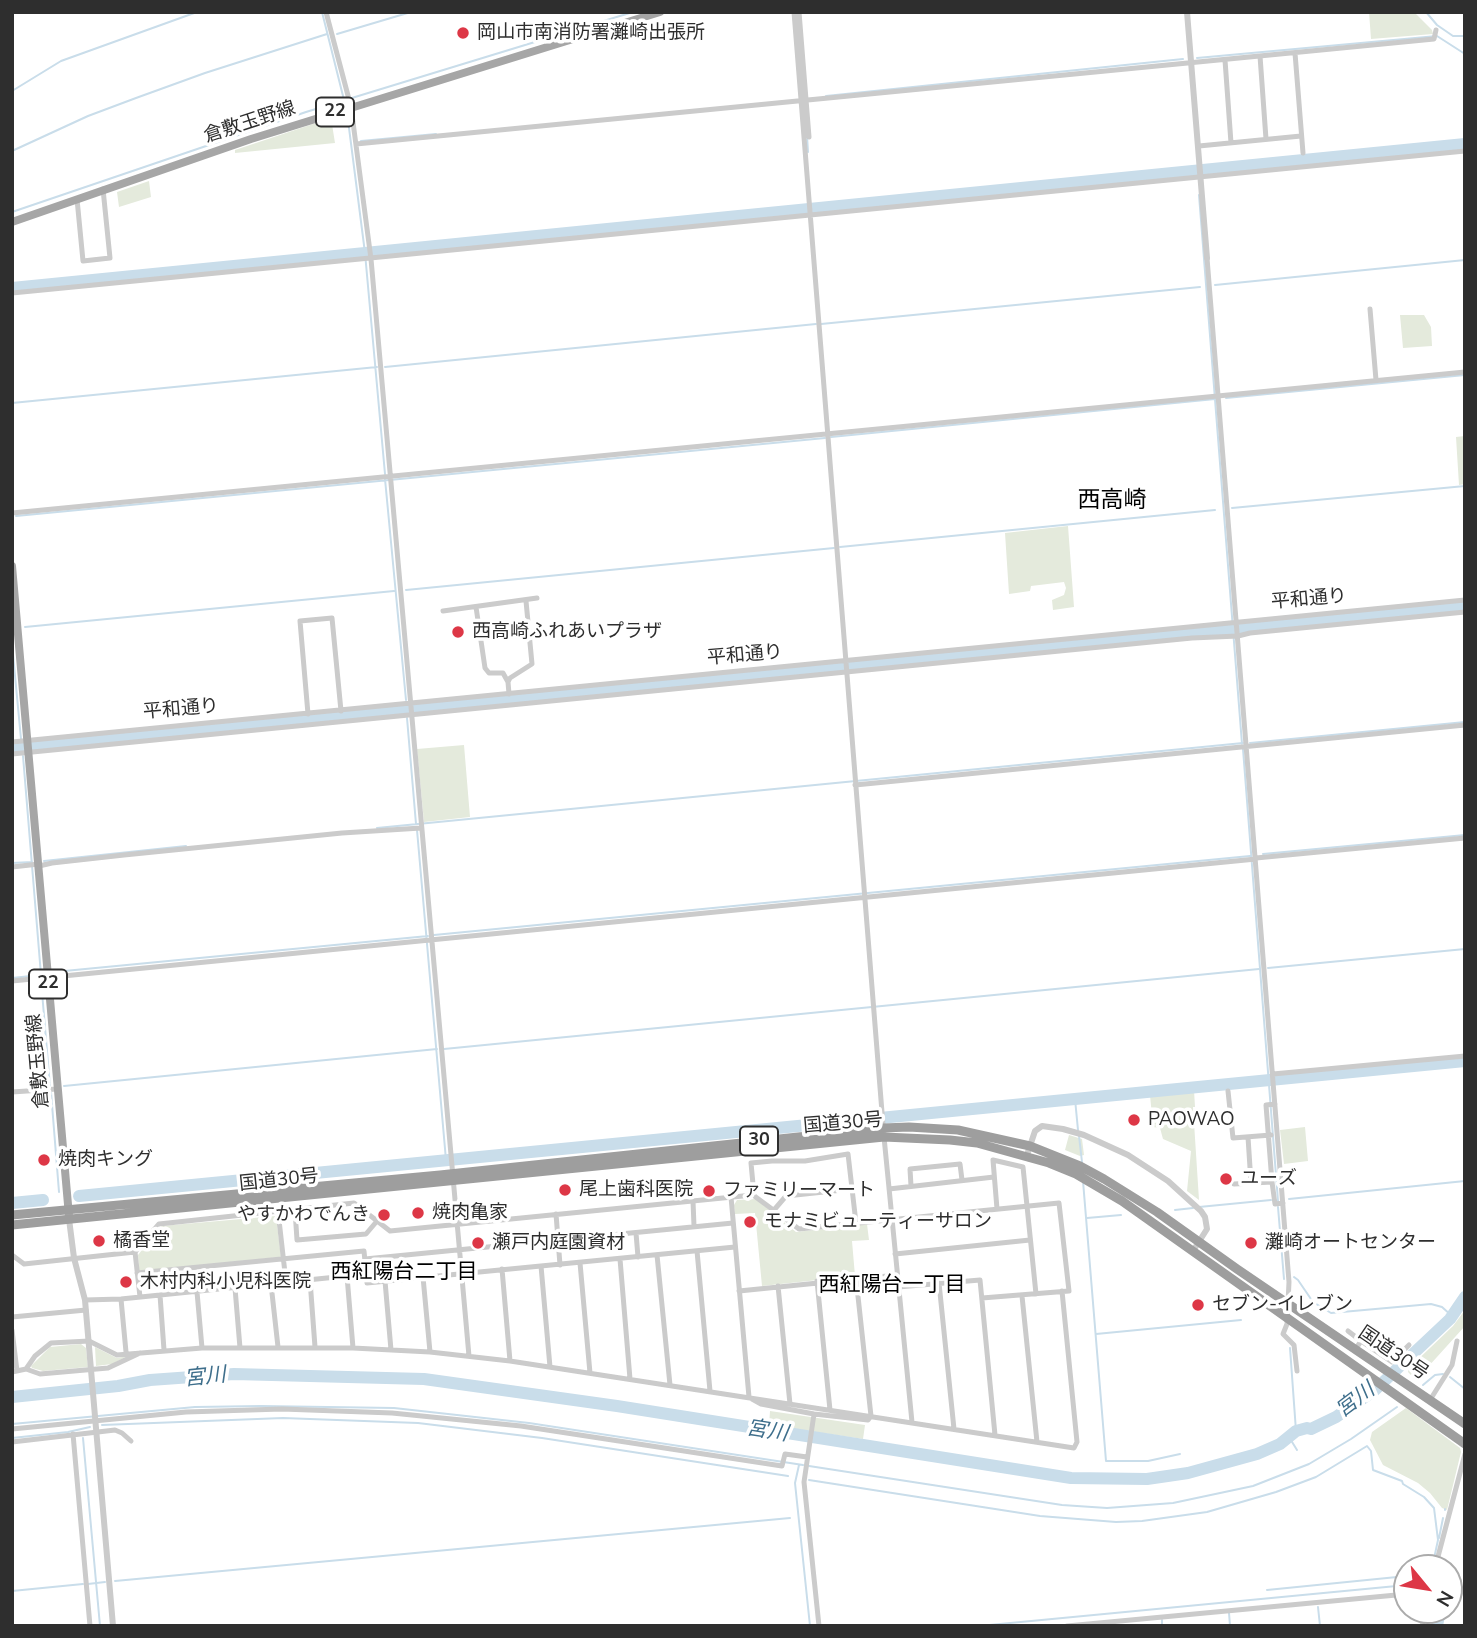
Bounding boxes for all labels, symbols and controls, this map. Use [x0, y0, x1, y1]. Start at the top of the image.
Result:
place label: 岡山市南消防署灘崎出張所 [477, 22, 705, 44]
marker: 岡山市南消防署灘崎出張所 [455, 25, 471, 41]
street label: 倉敷玉野線 [201, 97, 299, 149]
road number: 22 [316, 98, 354, 127]
district label: 西高崎 [1078, 487, 1146, 515]
street label: 平和通り [1270, 585, 1348, 615]
place label: 西高崎ふれあいプラザ [472, 621, 662, 643]
marker: 西高崎ふれあいプラザ [450, 624, 466, 640]
street label: 平和通り [706, 641, 784, 671]
street label: 平和通り [142, 695, 220, 725]
road number: 22 [29, 970, 67, 999]
street label: 倉敷玉野線 [24, 1013, 54, 1109]
street label: 国道30号 [802, 1109, 884, 1139]
place label: PAOWAO [1148, 1109, 1235, 1131]
marker: PAOWAO [1126, 1112, 1142, 1128]
road number: 30 [740, 1126, 778, 1156]
place label: 焼肉キング [58, 1149, 153, 1171]
marker: 焼肉キング [36, 1152, 52, 1168]
street label: 国道30号 [238, 1165, 320, 1197]
place label: ユーズ [1240, 1168, 1297, 1190]
marker: ユーズ [1218, 1171, 1234, 1187]
place label: 尾上歯科医院 [579, 1179, 693, 1201]
place label: ファミリーマート [723, 1180, 875, 1202]
marker: 尾上歯科医院 [557, 1182, 573, 1198]
marker: ファミリーマート [701, 1183, 717, 1199]
place label: 焼肉亀家 [432, 1202, 508, 1224]
place label: やすかわでんき [237, 1204, 370, 1226]
marker: 焼肉亀家 [410, 1205, 426, 1221]
marker: やすかわでんき [376, 1207, 392, 1223]
place label: モナミビューティーサロン [764, 1211, 992, 1233]
marker: モナミビューティーサロン [742, 1214, 758, 1230]
place label: 橘香堂 [113, 1230, 170, 1252]
place label: 瀬戸内庭園資材 [492, 1232, 625, 1254]
place label: 灘崎オートセンター [1265, 1232, 1436, 1254]
marker: 橘香堂 [91, 1233, 107, 1249]
marker: 瀬戸内庭園資材 [470, 1235, 486, 1251]
marker: 灘崎オートセンター [1243, 1235, 1259, 1251]
district label: 西紅陽台二丁目 [331, 1260, 477, 1286]
place label: 木村内科小児科医院 [140, 1271, 311, 1293]
district label: 西紅陽台一丁目 [819, 1273, 965, 1299]
marker: 木村内科小児科医院 [118, 1274, 134, 1290]
place label: セブン-イレブン [1212, 1294, 1353, 1316]
marker: セブン-イレブン [1190, 1297, 1206, 1313]
street label: 国道30号 [1354, 1322, 1432, 1386]
water label: 宮川 [183, 1363, 227, 1393]
water label: 宮川 [1332, 1378, 1380, 1424]
water label: 宮川 [744, 1416, 790, 1448]
north arrow [1393, 1554, 1463, 1624]
text: N [1430, 1586, 1459, 1611]

